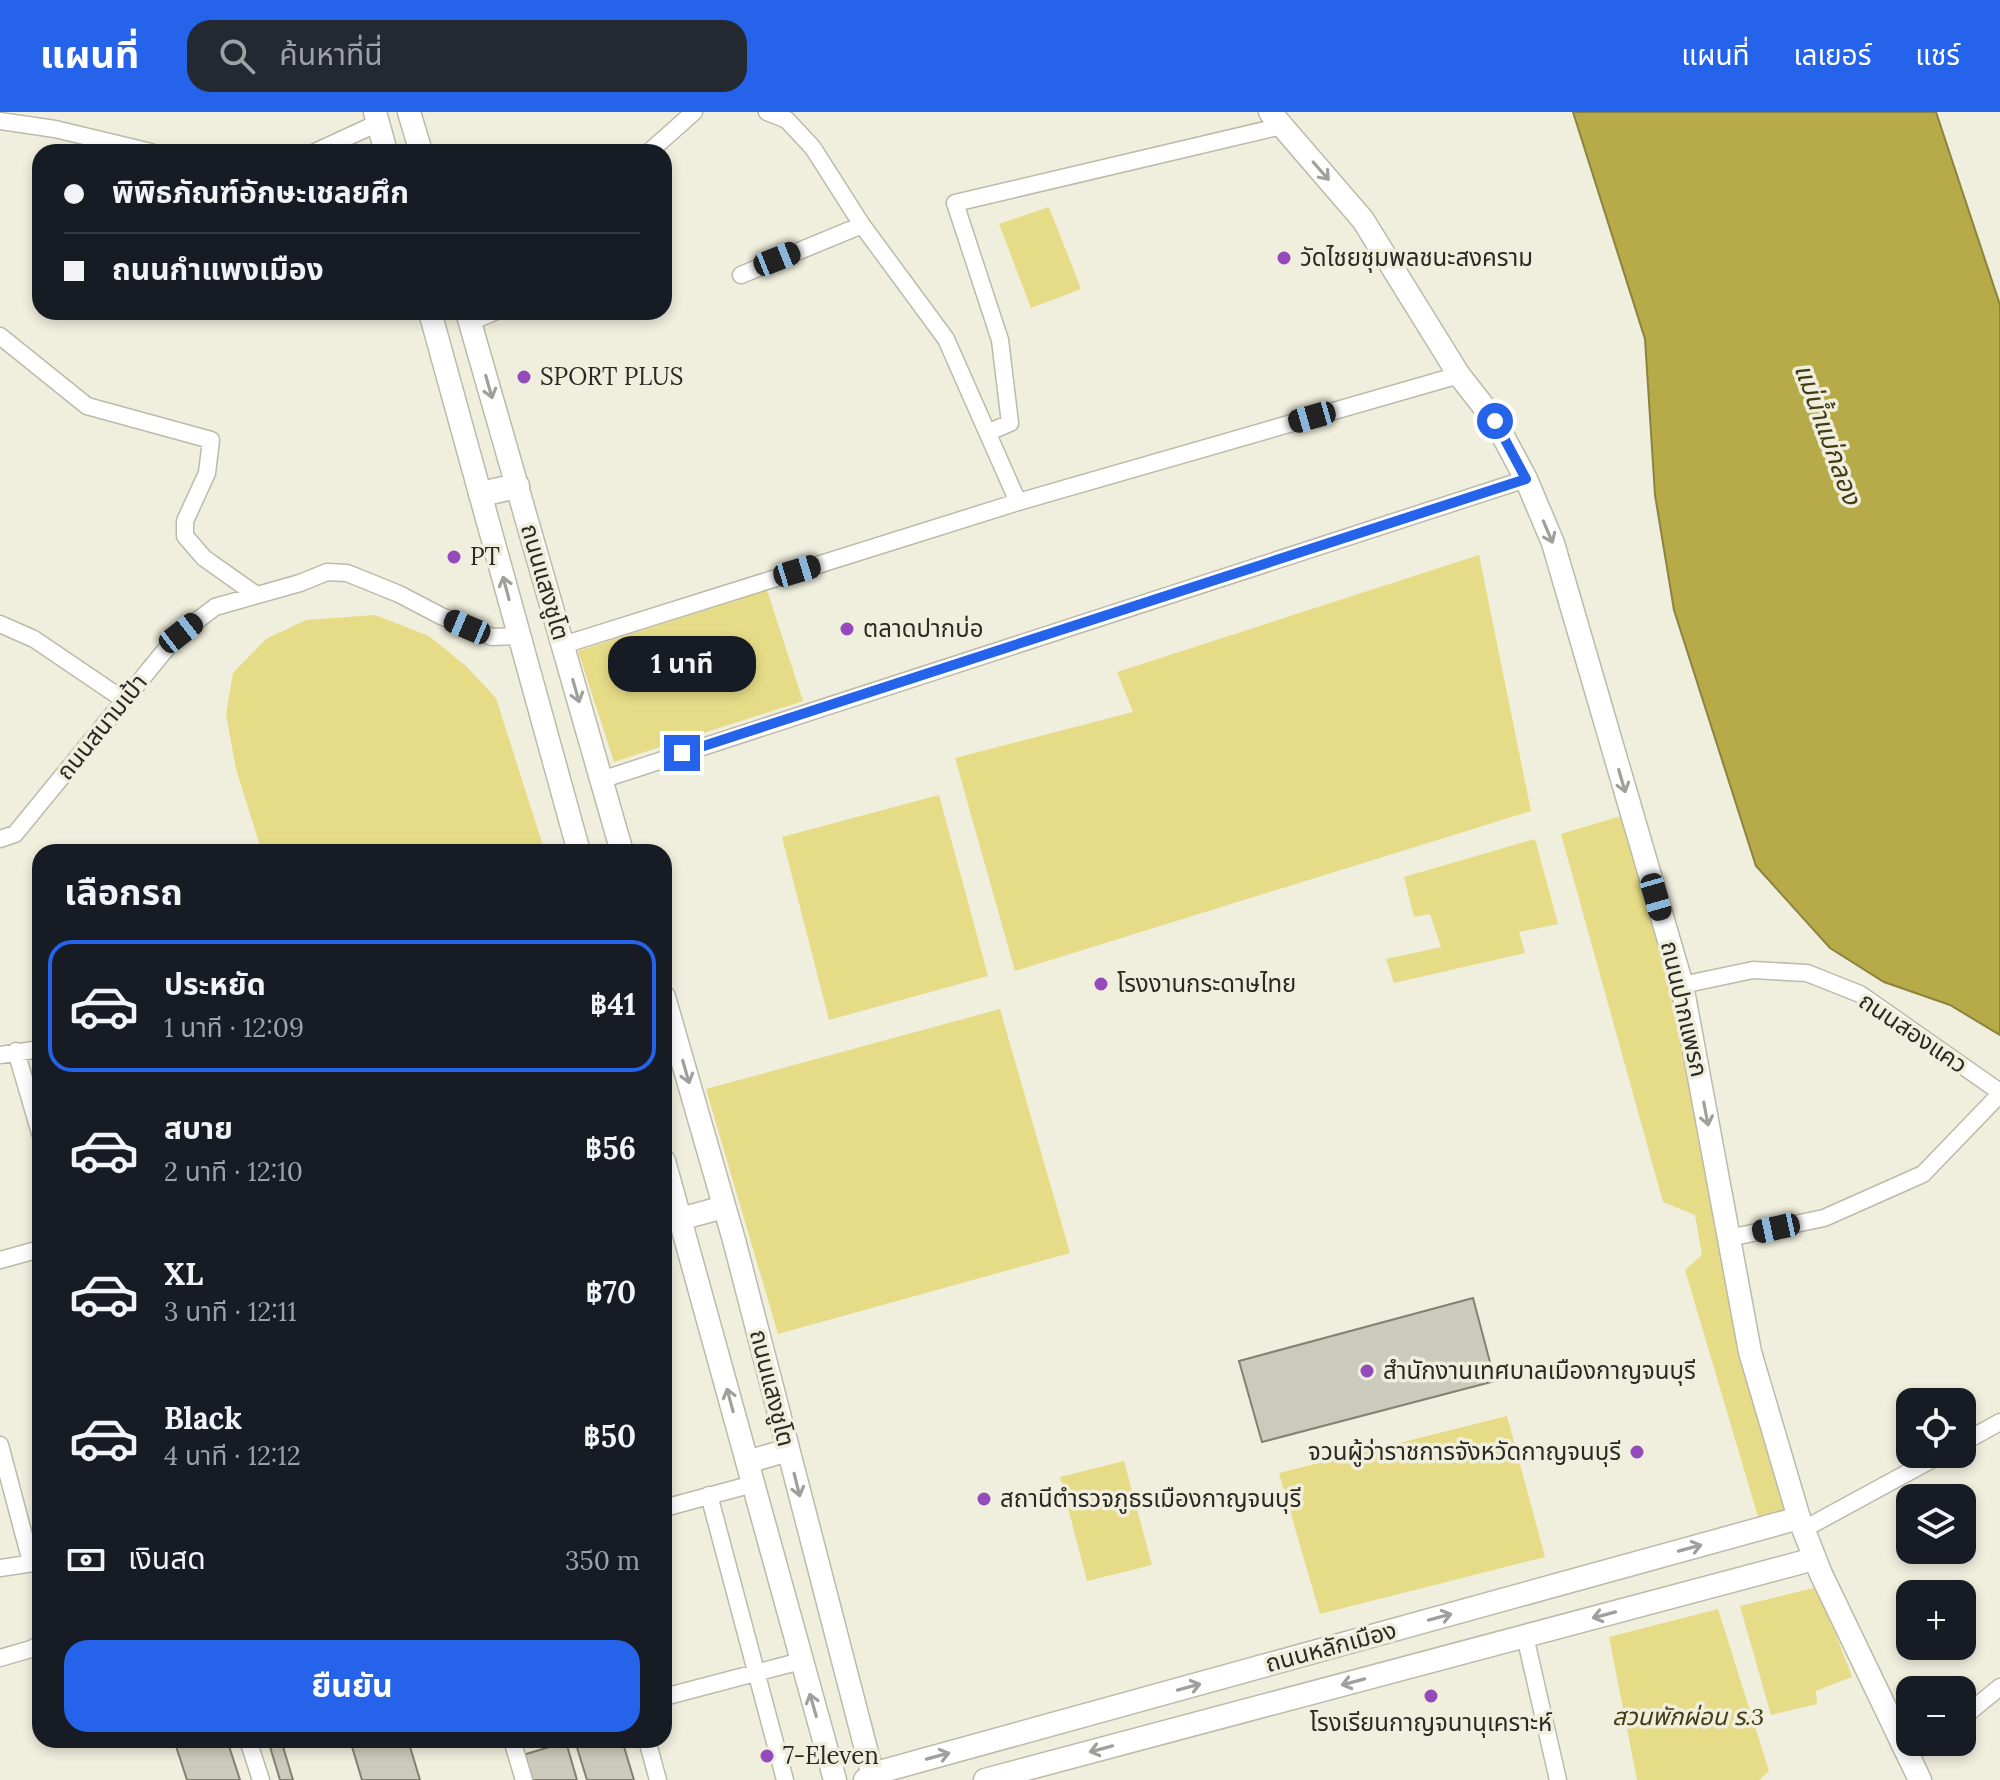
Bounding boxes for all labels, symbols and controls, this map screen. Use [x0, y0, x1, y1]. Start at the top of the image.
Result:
search box [187, 20, 747, 92]
text: แผนที่ [40, 30, 139, 78]
icon: search [215, 34, 259, 78]
text: ค้นหาที่นี่ [279, 35, 383, 73]
text: แผนที่ [1681, 37, 1750, 73]
text: เลเยอร์ [1794, 37, 1871, 73]
text: แชร์ [1915, 37, 1960, 73]
one-way arrow [1312, 161, 1330, 181]
text: พิพิธภัณฑ์อักษะเชลยศึก [112, 173, 409, 211]
car [750, 239, 804, 279]
place label: วัดไชยชุมพลชนะสงคราม [1300, 242, 1533, 273]
marker: วัดไชยชุมพลชนะสงคราม [1275, 249, 1293, 267]
text: ถนนกำแพงเมือง [112, 250, 324, 288]
water label: แม่น้ำแม่กลอง [1788, 359, 1870, 510]
place label: SPORT PLUS [540, 361, 683, 392]
marker: SPORT PLUS [515, 368, 533, 386]
one-way arrow [482, 374, 497, 399]
car [1286, 399, 1338, 435]
route start [1477, 403, 1513, 439]
one-way arrow [1542, 519, 1557, 544]
street label: ถนนแสงชูโต [514, 520, 577, 644]
place label: PT [470, 541, 500, 572]
marker: PT [445, 548, 463, 566]
car [771, 553, 823, 589]
one-way arrow [498, 575, 513, 601]
car [440, 607, 494, 647]
car [155, 609, 207, 657]
place label: ตลาดปากบ่อ [863, 613, 983, 644]
marker: ตลาดปากบ่อ [838, 620, 856, 638]
callout: 1 นาที [608, 637, 756, 693]
text: 1 นาที [651, 647, 713, 680]
street label: ถนนสนามเป้า [49, 667, 154, 786]
one-way arrow [569, 677, 584, 703]
route end [664, 735, 700, 771]
one-way arrow [1615, 767, 1630, 793]
text: เลือกรถ [64, 869, 183, 915]
car [1638, 871, 1674, 923]
street label: ถนนปากแพรก [1654, 938, 1715, 1080]
text: ประหยัด [164, 965, 266, 1003]
place label: โรงงานกระดาษไทย [1117, 968, 1296, 999]
icon: car [68, 970, 140, 1042]
marker: โรงงานกระดาษไทย [1092, 975, 1110, 993]
text: ฿41 [590, 985, 636, 1023]
street label: ถนนสองแคว [1853, 985, 1973, 1080]
text: 1 นาที · 12:09 [164, 1011, 304, 1044]
one-way arrow [679, 1059, 694, 1085]
one-way arrow [1700, 1101, 1715, 1126]
text: สบาย [164, 1109, 233, 1147]
icon: car [68, 1114, 140, 1186]
text: ฿56 [585, 1129, 636, 1167]
text: 2 นาที · 12:10 [164, 1155, 303, 1188]
car [1750, 1211, 1802, 1245]
text: XL [164, 1255, 203, 1293]
icon: car [68, 1258, 140, 1330]
text: ฿70 [585, 1273, 636, 1311]
text: 3 นาที · 12:11 [164, 1295, 297, 1328]
street label: ถนนแสงชูโต [743, 1326, 802, 1450]
place label: สำนักงานเทศบาลเมืองกาญจนบุรี [1383, 1355, 1696, 1386]
marker: สำนักงานเทศบาลเมืองกาญจนบุรี [1358, 1362, 1376, 1380]
one-way arrow [722, 1388, 737, 1414]
map controls [1896, 1388, 1976, 1756]
button: locate [1896, 1388, 1976, 1468]
text: Black [164, 1399, 242, 1437]
icon: car [68, 1402, 140, 1474]
text: ฿50 [583, 1417, 636, 1455]
place label: จวนผู้ว่าราชการจังหวัดกาญจนบุรี [1308, 1436, 1621, 1467]
text: 4 นาที · 12:12 [164, 1439, 301, 1472]
marker: จวนผู้ว่าราชการจังหวัดกาญจนบุรี [1628, 1443, 1646, 1461]
one-way arrow [791, 1472, 806, 1498]
place label: สถานีตำรวจภูธรเมืองกาญจนบุรี [1000, 1483, 1301, 1514]
button: layers [1896, 1484, 1976, 1564]
marker: สถานีตำรวจภูธรเมืองกาญจนบุรี [975, 1490, 993, 1508]
icon: cash [64, 1538, 108, 1582]
text: เงินสด [128, 1539, 206, 1577]
one-way arrow [1677, 1540, 1703, 1555]
text: 350 m [565, 1544, 640, 1577]
button: + [1896, 1580, 1976, 1660]
one-way arrow [1591, 1608, 1617, 1623]
one-way arrow [1426, 1609, 1452, 1624]
street label: ถนนหลักเมือง [1262, 1614, 1400, 1679]
button: ยืนยัน [64, 1640, 640, 1732]
one-way arrow [1340, 1675, 1366, 1690]
button: − [1896, 1676, 1976, 1756]
one-way arrow [1175, 1678, 1201, 1693]
marker: โรงเรียนกาญจนานุเคราะห์ [1422, 1687, 1440, 1705]
one-way arrow [805, 1693, 820, 1719]
park label: สวนพักผ่อน ร.3 [1612, 1701, 1764, 1732]
place label: โรงเรียนกาญจนานุเคราะห์ [1310, 1707, 1553, 1738]
place label: 7-Eleven [783, 1740, 879, 1771]
one-way arrow [1089, 1742, 1115, 1757]
marker: 7-Eleven [758, 1747, 776, 1765]
one-way arrow [925, 1747, 951, 1762]

